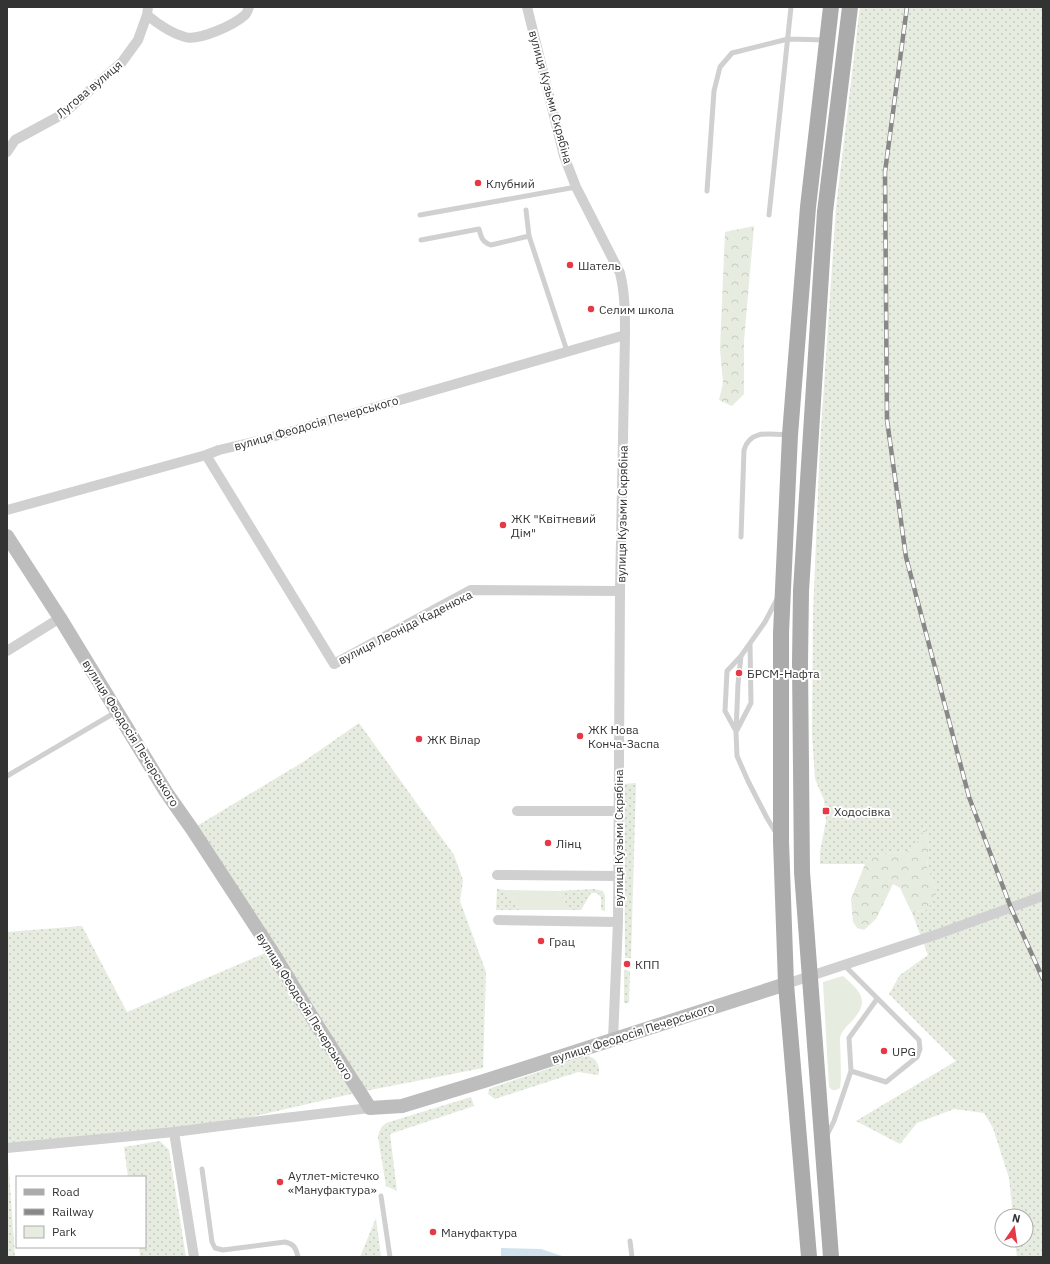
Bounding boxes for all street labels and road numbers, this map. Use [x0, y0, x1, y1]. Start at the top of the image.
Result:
street label: вулиця Кузьми Скрябіна [526, 29, 576, 166]
street label: Лугова вулиця [53, 57, 125, 121]
street label: вулиця Феодосія Печерського [232, 392, 400, 454]
street label: вулиця Кузьми Скрябіна [613, 445, 631, 583]
street label: вулиця Леоніда Каденюка [336, 586, 475, 667]
street label: вулиця Феодосія Печерського [80, 657, 183, 809]
street label: вулиця Кузьми Скрябіна [611, 769, 626, 907]
street label: вулиця Феодосія Печерського [254, 930, 357, 1082]
street label: вулиця Феодосія Печерського [550, 999, 717, 1066]

